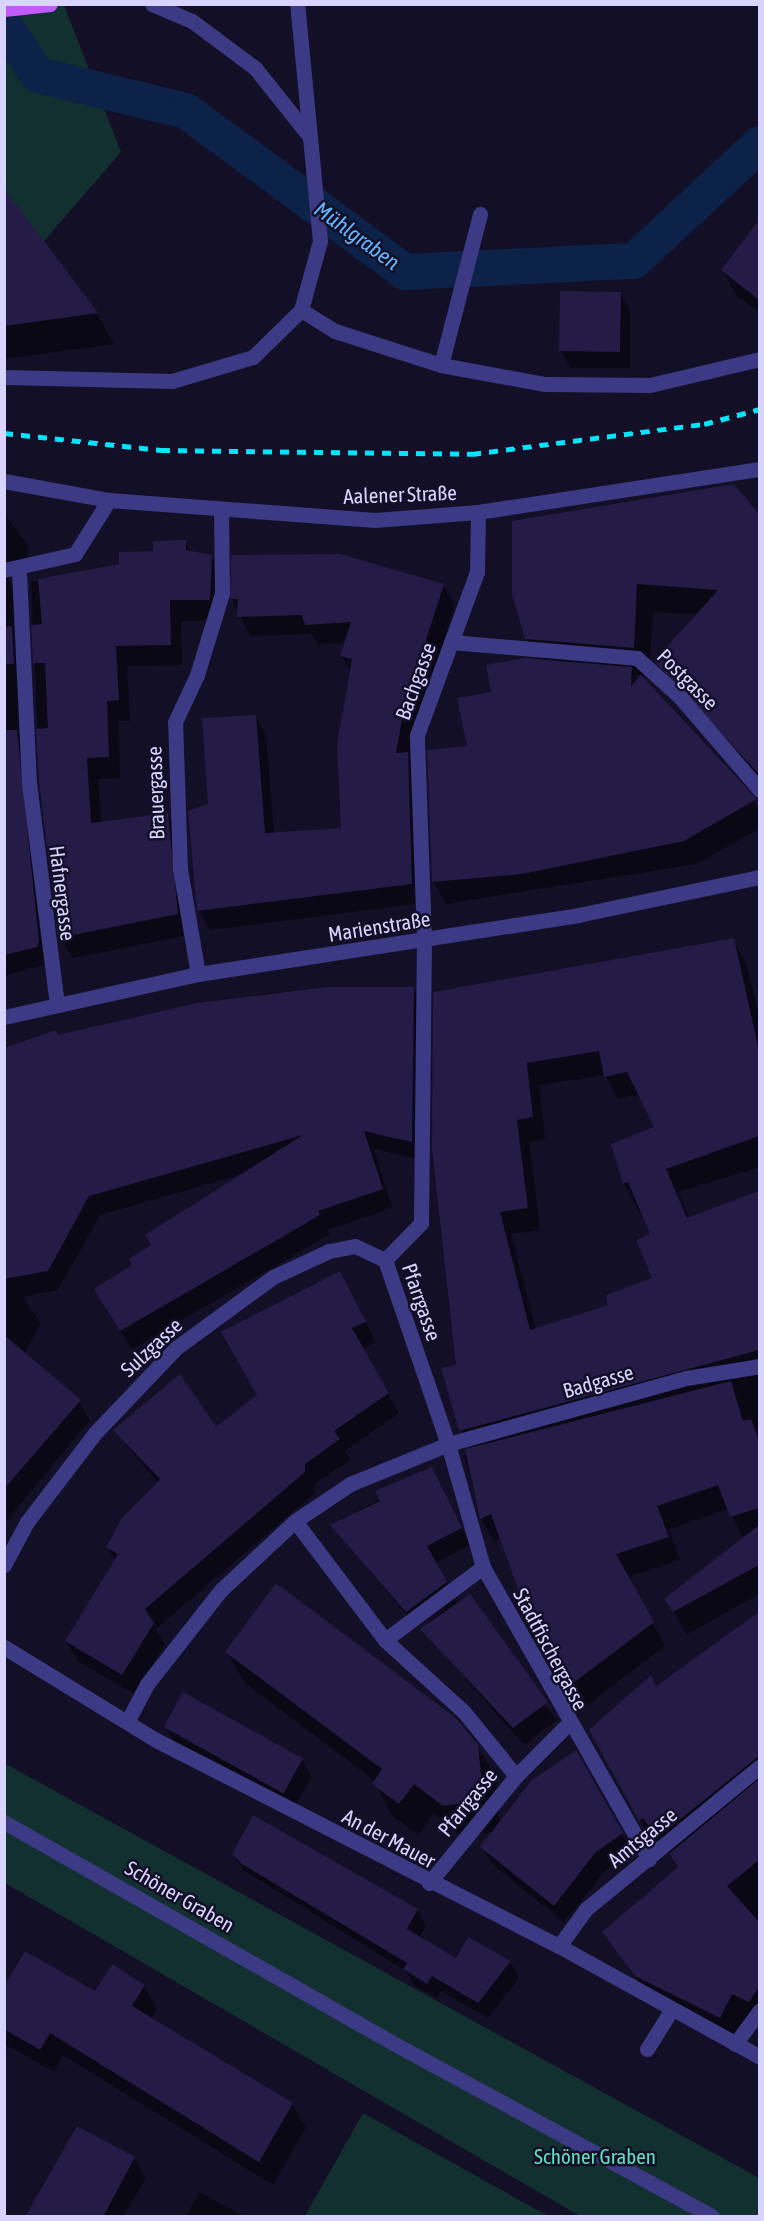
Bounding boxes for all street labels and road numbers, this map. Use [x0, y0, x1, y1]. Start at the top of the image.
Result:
street label: Aalener Straße [343, 479, 457, 509]
street label: Bachgasse [389, 639, 441, 723]
street label: Postgasse [652, 643, 724, 715]
street label: Brauergasse [141, 746, 169, 840]
street label: Hafnergasse [45, 844, 81, 942]
street label: Marienstraße [326, 906, 432, 946]
street label: Pfarrgasse [397, 1260, 447, 1344]
street label: Sulzgasse [115, 1312, 187, 1382]
street label: Badgasse [560, 1359, 636, 1403]
street label: Stadtfischergasse [508, 1584, 594, 1714]
street label: Pfarrgasse [432, 1763, 502, 1841]
street label: Amtsgasse [602, 1802, 682, 1872]
street label: An der Mauer [338, 1803, 440, 1873]
street label: Schöner Graben [121, 1855, 239, 1937]

